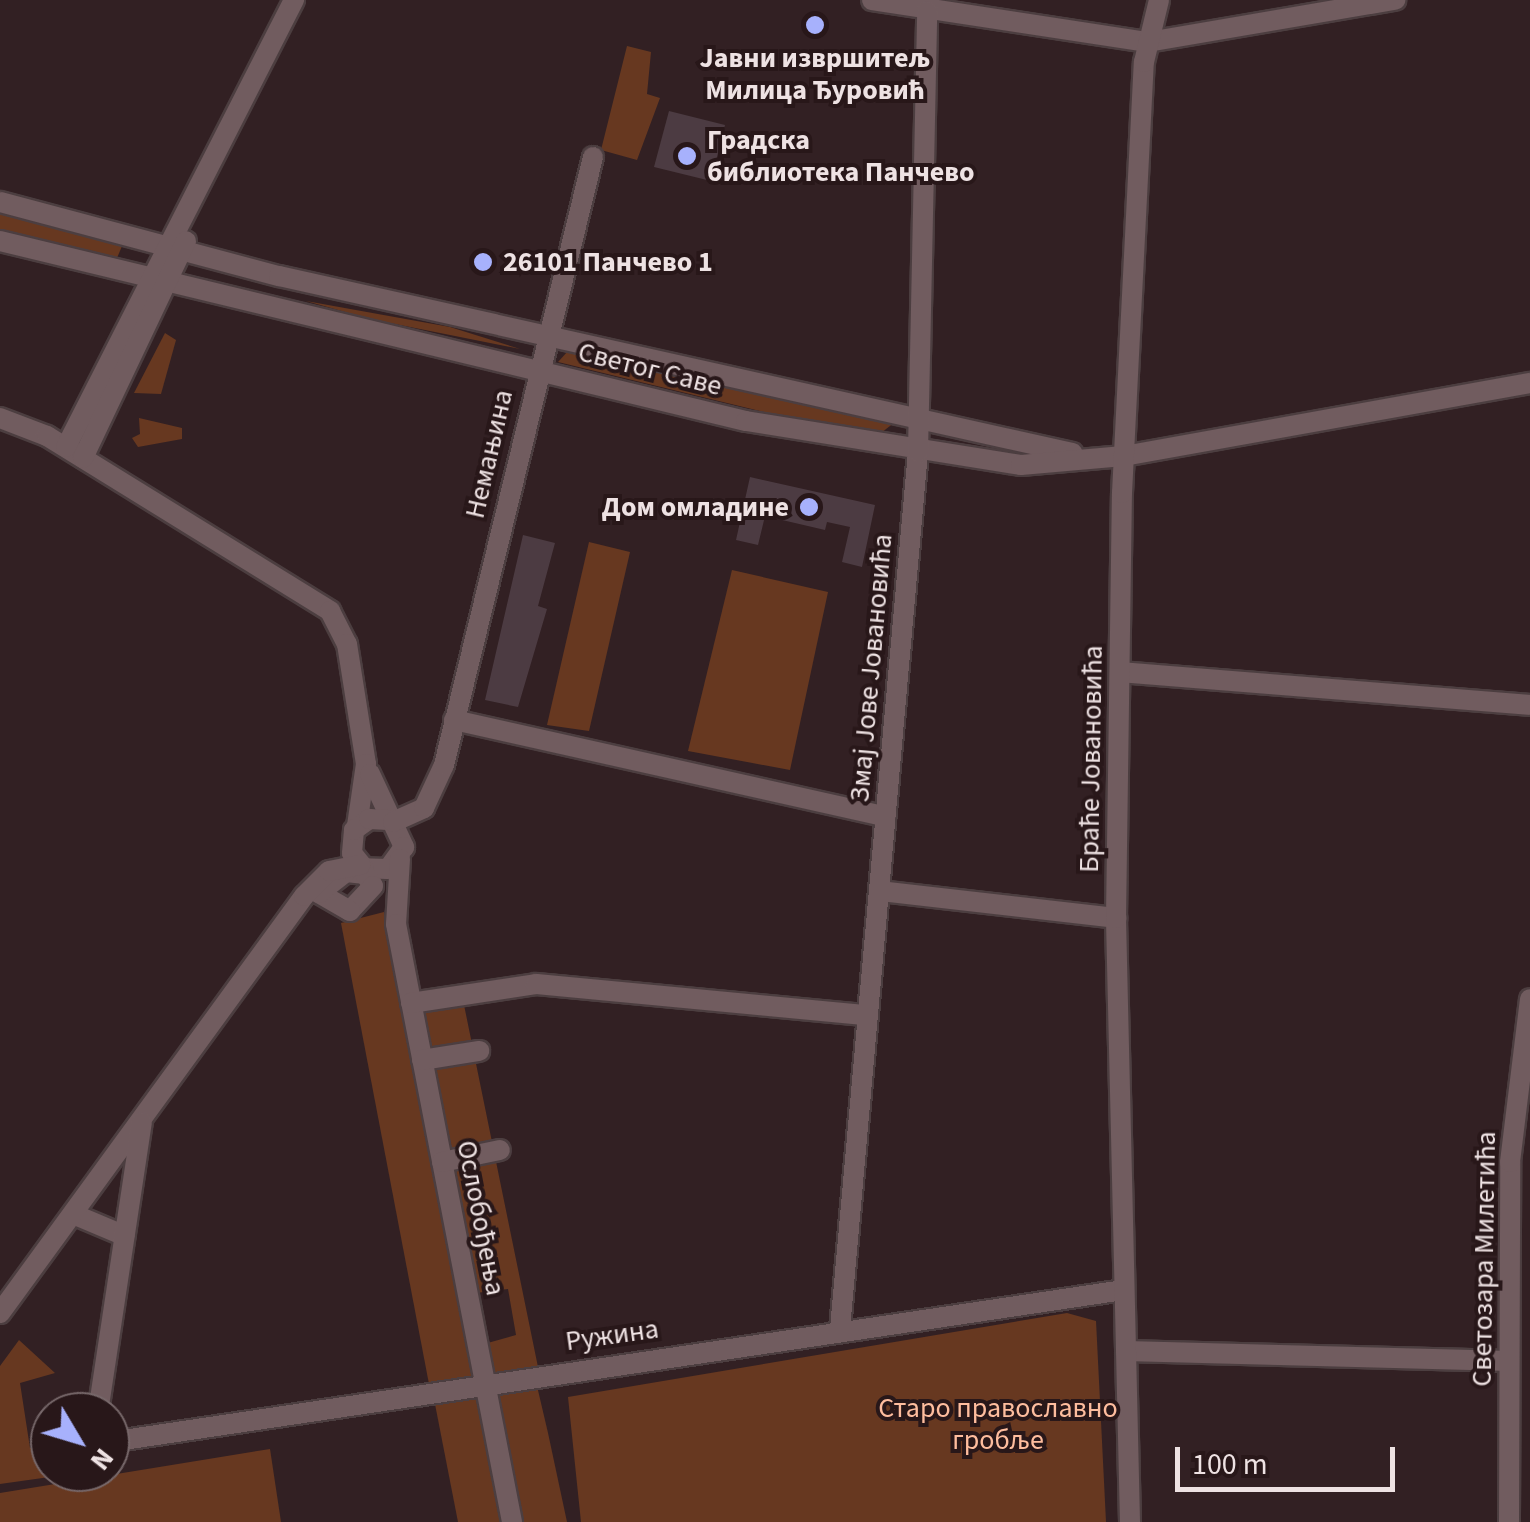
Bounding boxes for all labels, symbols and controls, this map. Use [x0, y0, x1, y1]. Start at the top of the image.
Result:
marker: Јавни извршитељ Милица Ђуровић [804, 14, 826, 36]
place label: Јавни извршитељ Милица Ђуровић [700, 41, 930, 107]
place label: Градска библиотека Панчево [707, 123, 975, 189]
marker: Градска библиотека Панчево [676, 145, 698, 167]
place label: 26101 Панчево 1 [503, 245, 713, 279]
marker: 26101 Панчево 1 [472, 251, 494, 273]
street label: Светог Саве [575, 335, 725, 403]
street label: Немањина [458, 386, 520, 522]
place label: Дом омладине [602, 490, 789, 524]
marker: Дом омладине [798, 496, 820, 518]
street label: Змај Јове Јовановића [843, 532, 899, 804]
street label: Браће Јовановића [1072, 645, 1110, 873]
street label: Светозара Милетића [1465, 1131, 1503, 1387]
street label: Ослобођења [450, 1138, 512, 1298]
street label: Ружина [563, 1312, 661, 1358]
park label: Старо православно гробље [878, 1391, 1118, 1457]
north arrow [30, 1392, 130, 1492]
scale bar [1180, 1427, 1400, 1489]
text: N [81, 1440, 124, 1479]
text: 100 m [1192, 1443, 1268, 1486]

